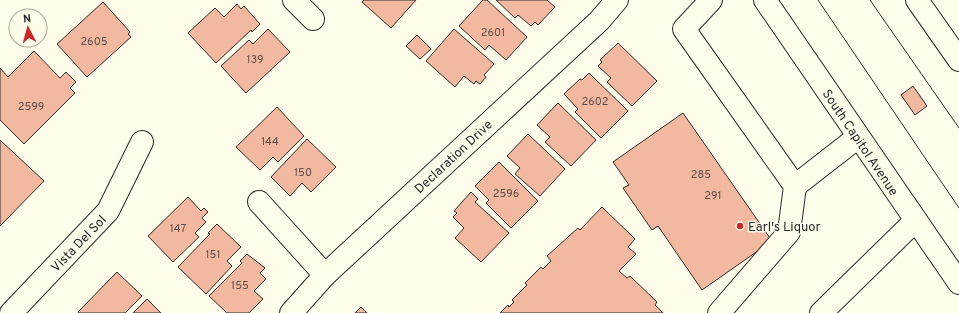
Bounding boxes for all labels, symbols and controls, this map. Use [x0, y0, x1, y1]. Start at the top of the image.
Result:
north arrow [8, 8, 48, 48]
text: N [22, 12, 32, 26]
house number: 2601 [481, 26, 505, 40]
house number: 2605 [80, 35, 108, 49]
house number: 139 [246, 53, 264, 67]
street label: South Capitol Avenue [818, 87, 901, 199]
house number: 2602 [581, 95, 609, 109]
house number: 2599 [18, 100, 44, 114]
street label: Declaration Drive [412, 117, 497, 198]
house number: 144 [261, 135, 279, 149]
house number: 150 [294, 166, 312, 180]
house number: 285 [691, 168, 711, 182]
house number: 2596 [493, 187, 519, 201]
house number: 291 [704, 189, 722, 203]
street label: Vista Del Sol [48, 213, 110, 276]
place label: Earl's Liquor [748, 220, 820, 236]
marker: Earl's Liquor [735, 221, 745, 231]
house number: 147 [170, 222, 186, 236]
house number: 151 [205, 248, 221, 262]
house number: 155 [231, 279, 249, 293]

